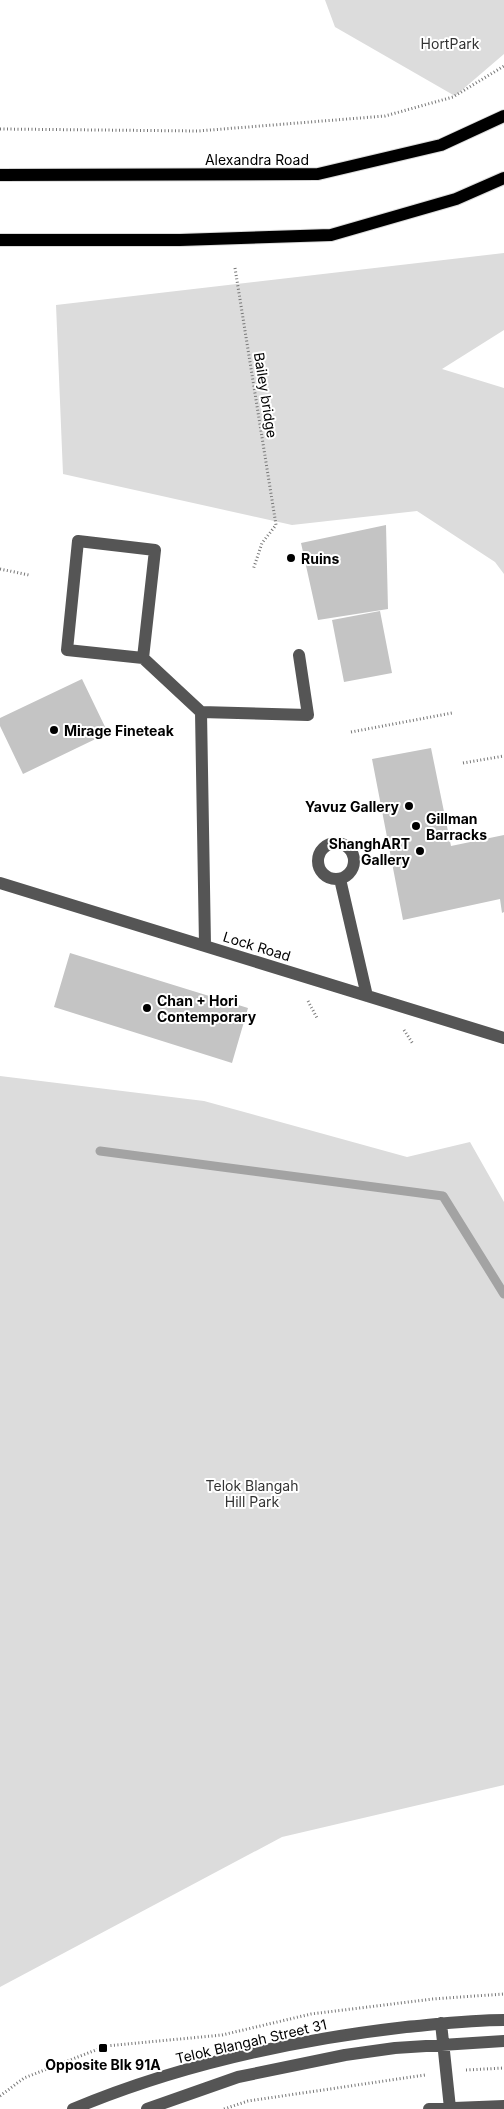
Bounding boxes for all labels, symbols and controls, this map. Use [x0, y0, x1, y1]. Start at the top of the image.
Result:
park label: HortPark [421, 35, 480, 52]
street label: Alexandra Road [205, 151, 309, 168]
street label: Bailey bridge [251, 351, 281, 439]
place label: Ruins [301, 550, 339, 567]
marker: Ruins [285, 552, 297, 564]
place label: Mirage Fineteak [64, 722, 175, 739]
marker: Mirage Fineteak [48, 724, 60, 736]
place label: Yavuz Gallery [305, 798, 400, 815]
marker: Yavuz Gallery [403, 800, 415, 812]
place label: Gillman Barracks [426, 810, 487, 843]
marker: Gillman Barracks [410, 820, 422, 832]
place label: ShanghART Gallery [329, 835, 411, 868]
marker: ShanghART Gallery [414, 845, 426, 857]
street label: Lock Road [221, 928, 293, 964]
place label: Chan + Hori Contemporary [157, 992, 257, 1025]
marker: Chan + Hori Contemporary [141, 1002, 153, 1014]
park label: Telok Blangah Hill Park [206, 1477, 298, 1510]
street label: Telok Blangah Street 31 [174, 2015, 328, 2067]
marker: Opposite Blk 91A [97, 2042, 109, 2054]
place label: Opposite Blk 91A [45, 2056, 161, 2073]

